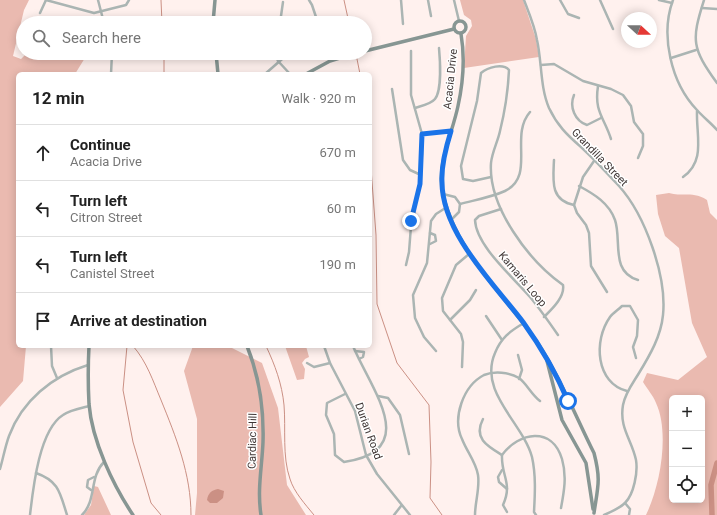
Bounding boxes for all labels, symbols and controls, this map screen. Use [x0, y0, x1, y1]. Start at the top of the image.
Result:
north arrow [621, 12, 657, 48]
search box [16, 16, 372, 60]
icon: search [30, 27, 52, 49]
text: Search here [62, 29, 141, 47]
street label: Acacia Drive [441, 48, 460, 110]
text: 12 min [32, 88, 85, 108]
text: Walk · 920 m [281, 91, 356, 106]
street label: Grandilla Street [569, 126, 631, 189]
text: Continue [70, 136, 131, 154]
icon: ahead [32, 142, 54, 164]
text: 670 m [319, 145, 356, 160]
text: Acacia Drive [70, 154, 142, 169]
text: Turn left [70, 192, 127, 210]
icon: left [32, 198, 54, 220]
text: 60 m [327, 201, 356, 216]
text: Citron Street [70, 210, 142, 225]
route end [402, 212, 420, 230]
text: Turn left [70, 248, 127, 266]
street label: Kamaris Loop [496, 249, 549, 310]
icon: left [32, 254, 54, 276]
text: 190 m [319, 257, 356, 272]
text: Canistel Street [70, 266, 154, 281]
icon: arrive [32, 310, 54, 332]
text: Arrive at destination [70, 312, 207, 330]
route start [559, 392, 577, 410]
map controls [669, 395, 705, 503]
button: + [669, 395, 705, 431]
street label: Durian Road [352, 401, 385, 461]
street label: Cardiac Hill [246, 413, 259, 469]
button: − [669, 431, 705, 467]
button: locate [669, 467, 705, 503]

